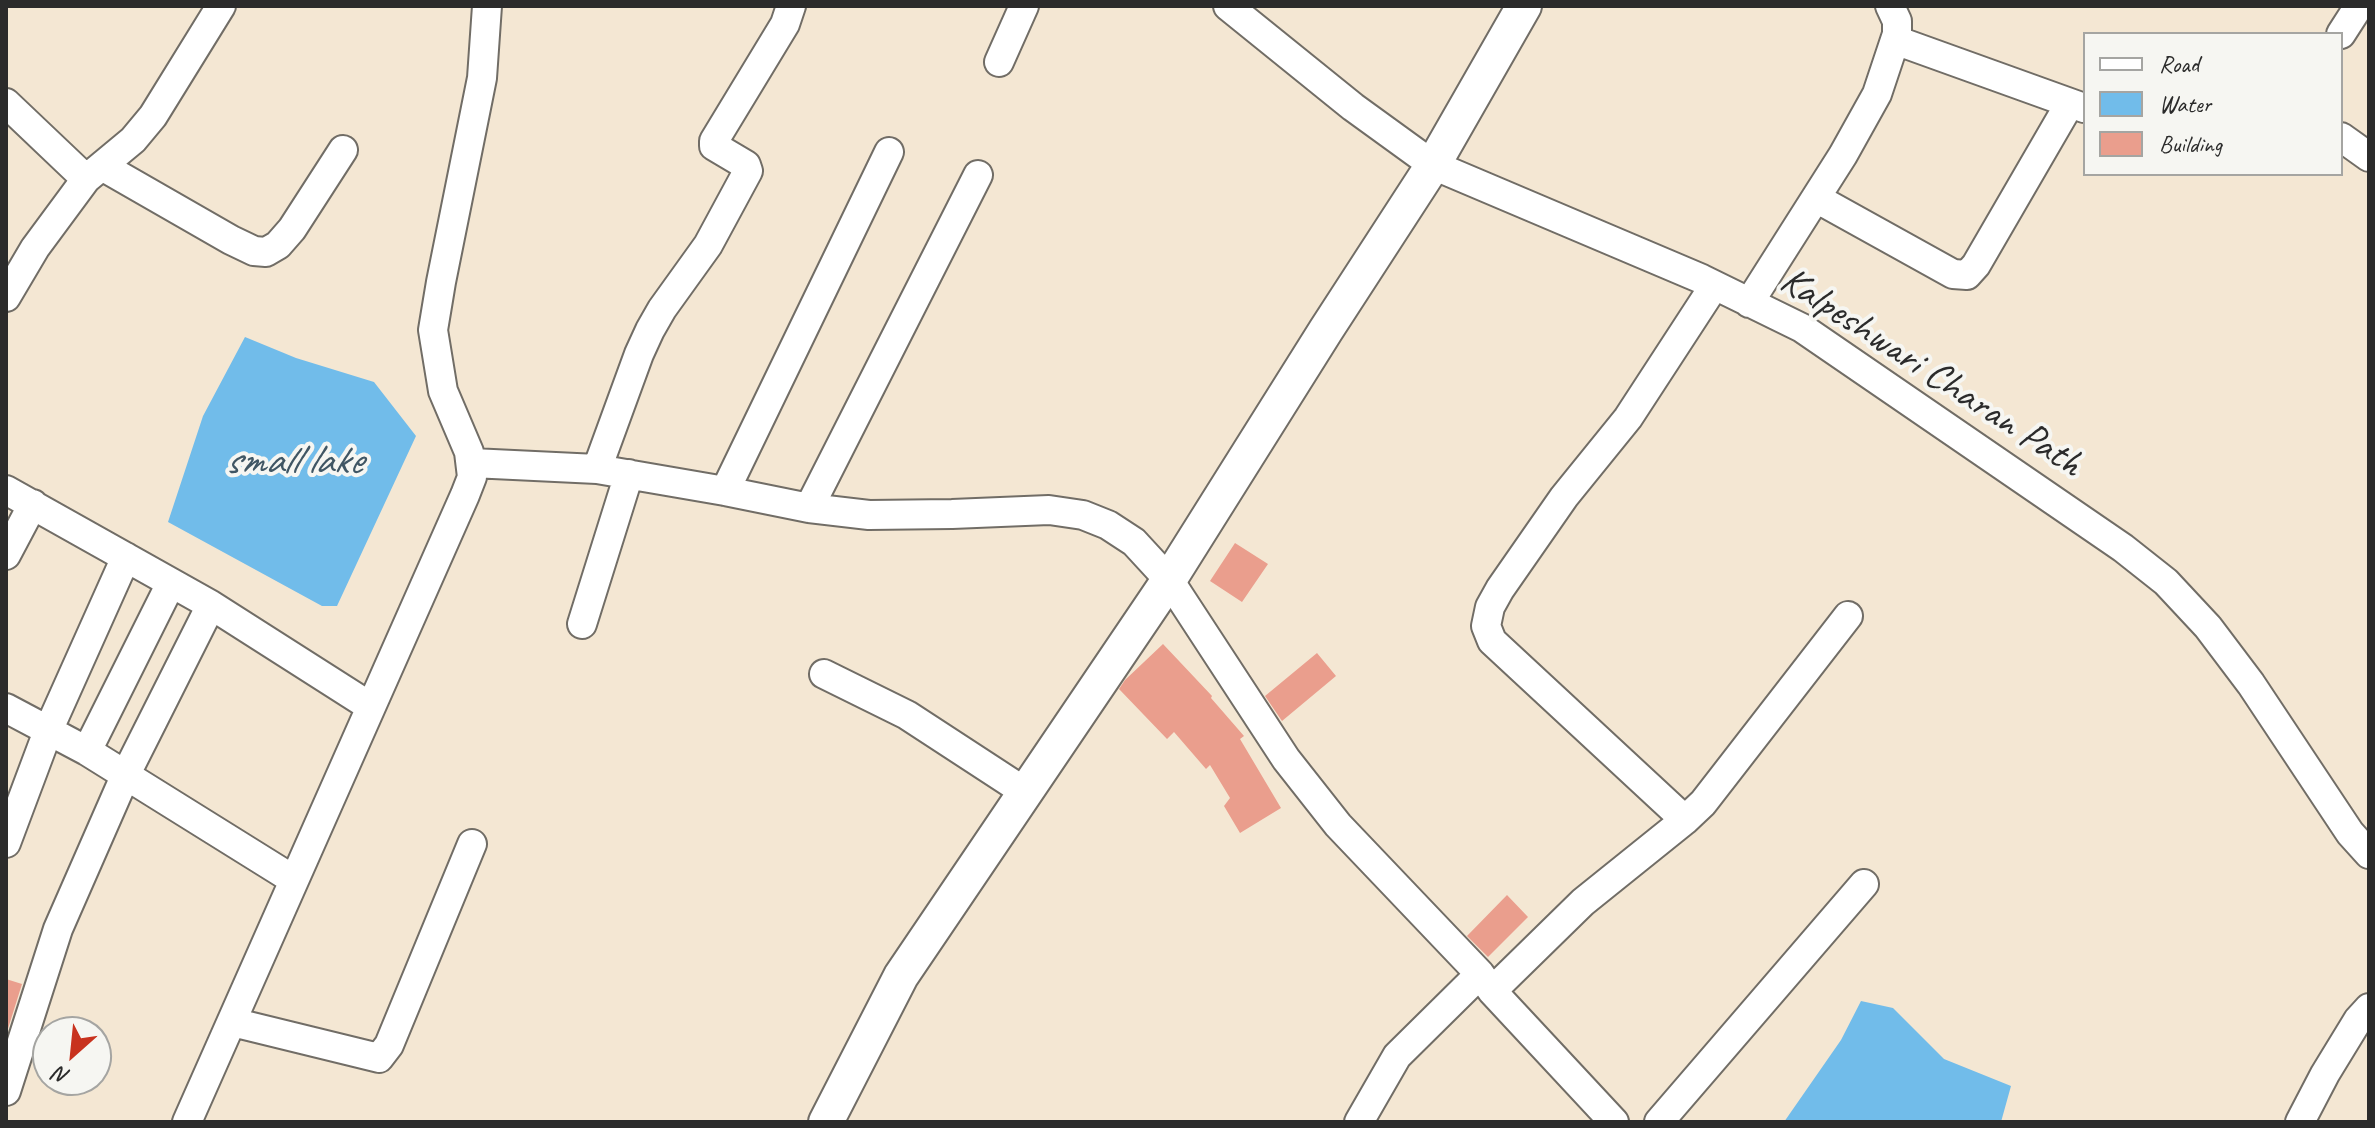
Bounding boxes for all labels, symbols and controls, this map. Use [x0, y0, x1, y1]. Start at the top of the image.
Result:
legend [2083, 32, 2343, 176]
text: Road [2159, 49, 2199, 79]
text: Water [2159, 89, 2211, 119]
text: Building [2159, 129, 2222, 159]
street label: Kalpeshwari Charan Path [1771, 257, 2091, 489]
water label: small lake [224, 437, 362, 487]
north arrow [32, 1016, 112, 1096]
text: N [50, 1060, 74, 1091]

